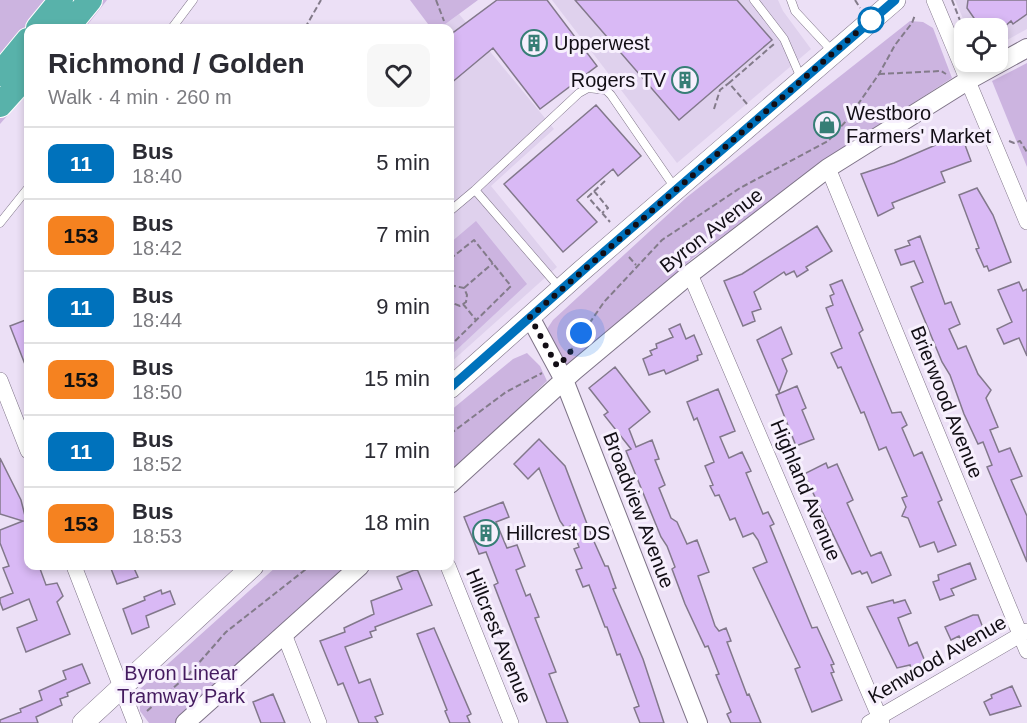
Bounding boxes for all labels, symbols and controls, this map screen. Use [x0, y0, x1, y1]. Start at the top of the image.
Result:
unlabelled marker [858, 7, 884, 33]
map controls [954, 18, 1008, 72]
button: locate [954, 18, 1008, 72]
building icon: Upperwest [519, 28, 549, 58]
place label: Upperwest [554, 32, 650, 54]
button: heart [367, 44, 430, 107]
text: Richmond / Golden [48, 48, 305, 79]
building icon: Rogers TV [670, 65, 700, 95]
place label: Rogers TV [571, 69, 667, 91]
text: Walk · 4 min · 260 m [48, 86, 232, 108]
place label: Westboro Farmers' Market [846, 102, 991, 147]
shop icon: Westboro Farmers' Market [812, 110, 842, 140]
text: Bus [132, 139, 174, 164]
text: 5 min [376, 150, 430, 175]
text: 11 [70, 152, 92, 175]
text: 18:40 [132, 165, 182, 187]
street label: Byron Avenue [655, 183, 767, 277]
text: Bus [132, 211, 174, 236]
text: 7 min [376, 222, 430, 247]
text: 153 [63, 224, 99, 247]
text: 18:42 [132, 237, 182, 259]
text: Bus [132, 283, 174, 308]
text: 9 min [376, 294, 430, 319]
text: 11 [70, 296, 92, 319]
text: 18:44 [132, 309, 182, 331]
your location [566, 318, 596, 348]
street label: Brierwood Avenue [906, 323, 988, 481]
text: Bus [132, 355, 174, 380]
text: 15 min [364, 366, 430, 391]
text: 153 [63, 368, 99, 391]
text: 18:50 [132, 381, 182, 403]
street label: Highland Avenue [766, 416, 846, 564]
text: Bus [132, 427, 174, 452]
street label: Broadview Avenue [599, 429, 679, 591]
text: 17 min [364, 438, 430, 463]
text: 11 [70, 440, 92, 463]
text: 18:52 [132, 453, 182, 475]
text: Bus [132, 499, 174, 524]
text: 18 min [364, 510, 430, 535]
text: 153 [63, 512, 99, 535]
building icon: Hillcrest DS [471, 518, 501, 548]
place label: Hillcrest DS [506, 522, 610, 544]
text: 18:53 [132, 525, 182, 547]
street label: Hillcrest Avenue [462, 566, 536, 706]
street label: Kenwood Avenue [864, 611, 1010, 707]
park label: Byron Linear Tramway Park [117, 662, 246, 707]

